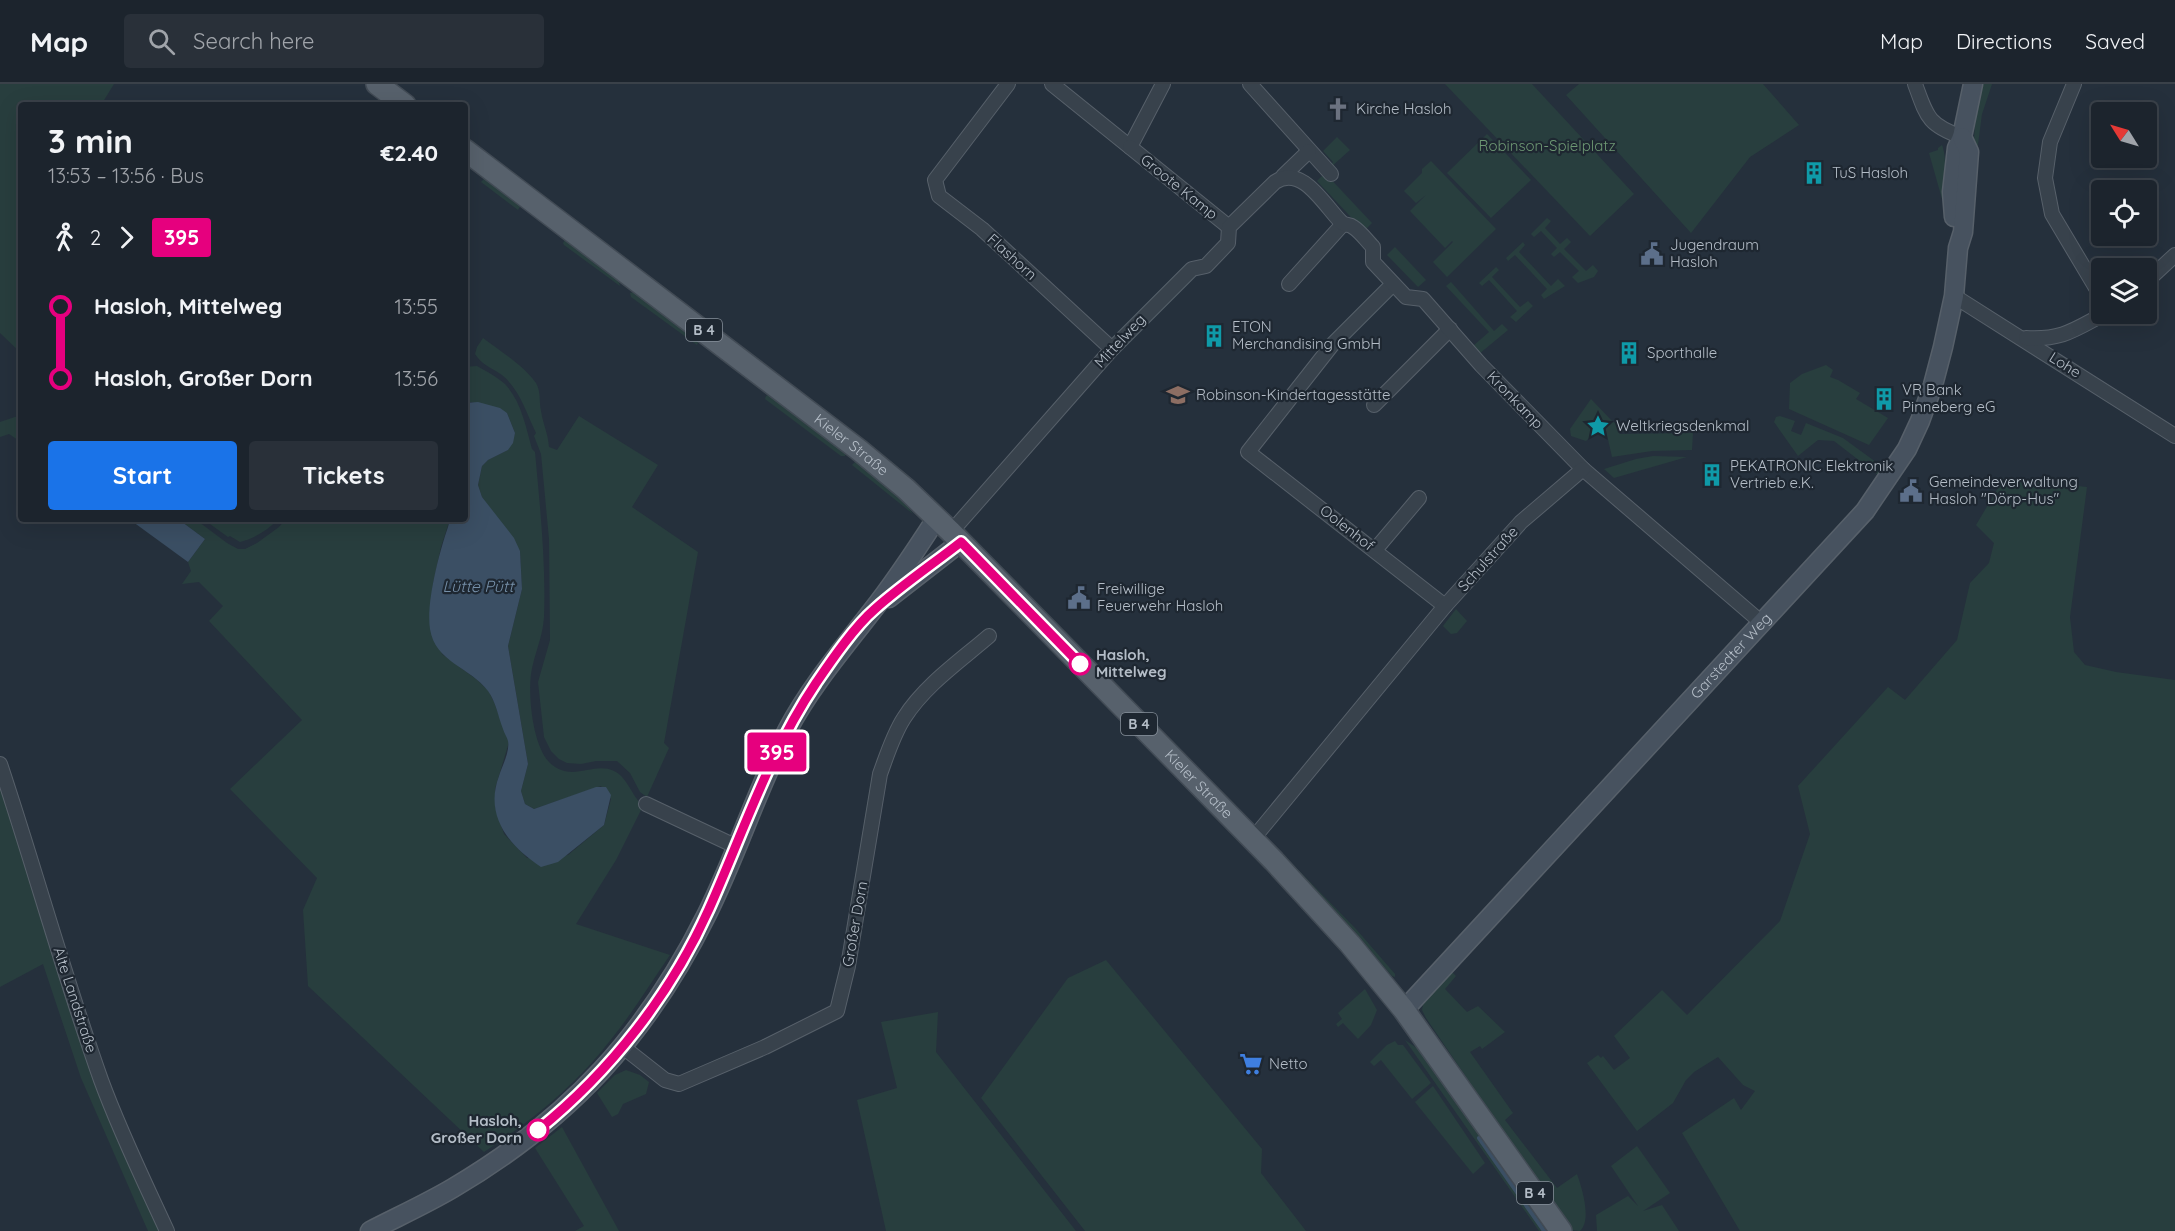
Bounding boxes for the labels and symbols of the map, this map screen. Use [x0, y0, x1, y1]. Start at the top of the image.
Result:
church icon: Kirche Hasloh [1325, 96, 1351, 122]
place label: Kirche Hasloh [1356, 99, 1451, 118]
north arrow [2091, 102, 2157, 168]
park label: Robinson-Spielplatz [1478, 136, 1616, 155]
street label: Groote Kamp [1137, 150, 1222, 223]
building icon: TuS Hasloh [1801, 160, 1827, 186]
place label: TuS Hasloh [1832, 163, 1908, 182]
street label: Flashorn [984, 229, 1041, 284]
place label: Jugendraum Hasloh [1670, 235, 1759, 271]
public building icon: Jugendraum Hasloh [1639, 241, 1665, 267]
street label: Mittelweg [1090, 310, 1149, 371]
place label: ETON Merchandising GmbH [1232, 317, 1381, 353]
road number: B 4 [686, 319, 722, 341]
building icon: ETON Merchandising GmbH [1201, 323, 1227, 349]
building icon: Sporthalle [1616, 340, 1642, 366]
place label: Sporthalle [1647, 343, 1717, 362]
street label: Lohe [2046, 347, 2085, 382]
street label: Kronkamp [1483, 367, 1548, 433]
place label: VR Bank Pinneberg eG [1902, 380, 1995, 416]
school or university icon: Robinson-Kindertagesstätte [1165, 382, 1191, 408]
place label: Robinson-Kindertagesstätte [1196, 385, 1391, 404]
building icon: VR Bank Pinneberg eG [1871, 386, 1897, 412]
street label: Kieler Straße [811, 409, 893, 480]
place icon: Weltkriegsdenkmal [1585, 413, 1611, 439]
place label: Weltkriegsdenkmal [1616, 416, 1749, 435]
place label: PEKATRONIC Elektronik Vertrieb e.K. [1730, 456, 1893, 492]
building icon: PEKATRONIC Elektronik Vertrieb e.K. [1699, 462, 1725, 488]
place label: Gemeindeverwaltung Hasloh "Dörp-Hus" [1929, 472, 2078, 508]
public building icon: Gemeindeverwaltung Hasloh "Dörp-Hus" [1898, 478, 1924, 504]
street label: Oolenhof [1316, 500, 1379, 555]
street label: Schulstraße [1453, 522, 1522, 595]
water label: Lütte Pütt [442, 576, 515, 596]
place label: Freiwillige Feuerwehr Hasloh [1097, 579, 1223, 615]
public building icon: Freiwillige Feuerwehr Hasloh [1066, 585, 1092, 611]
street label: Garstedter Weg [1686, 609, 1775, 703]
place label: Hasloh, Mittelweg [1096, 645, 1167, 681]
marker: Hasloh, Mittelweg [1069, 653, 1091, 675]
road number: B 4 [1121, 713, 1157, 735]
line badge: 395 [742, 732, 812, 772]
street label: Kieler Straße [1161, 745, 1237, 822]
street label: Großer Dorn [838, 880, 871, 968]
street label: Alte Landstraße [49, 945, 101, 1055]
supermarket icon: Netto [1238, 1051, 1264, 1077]
place label: Netto [1269, 1054, 1308, 1073]
place label: Hasloh, Großer Dorn [431, 1111, 522, 1147]
marker: Hasloh, Großer Dorn [527, 1119, 549, 1141]
road number: B 4 [1517, 1182, 1553, 1204]

